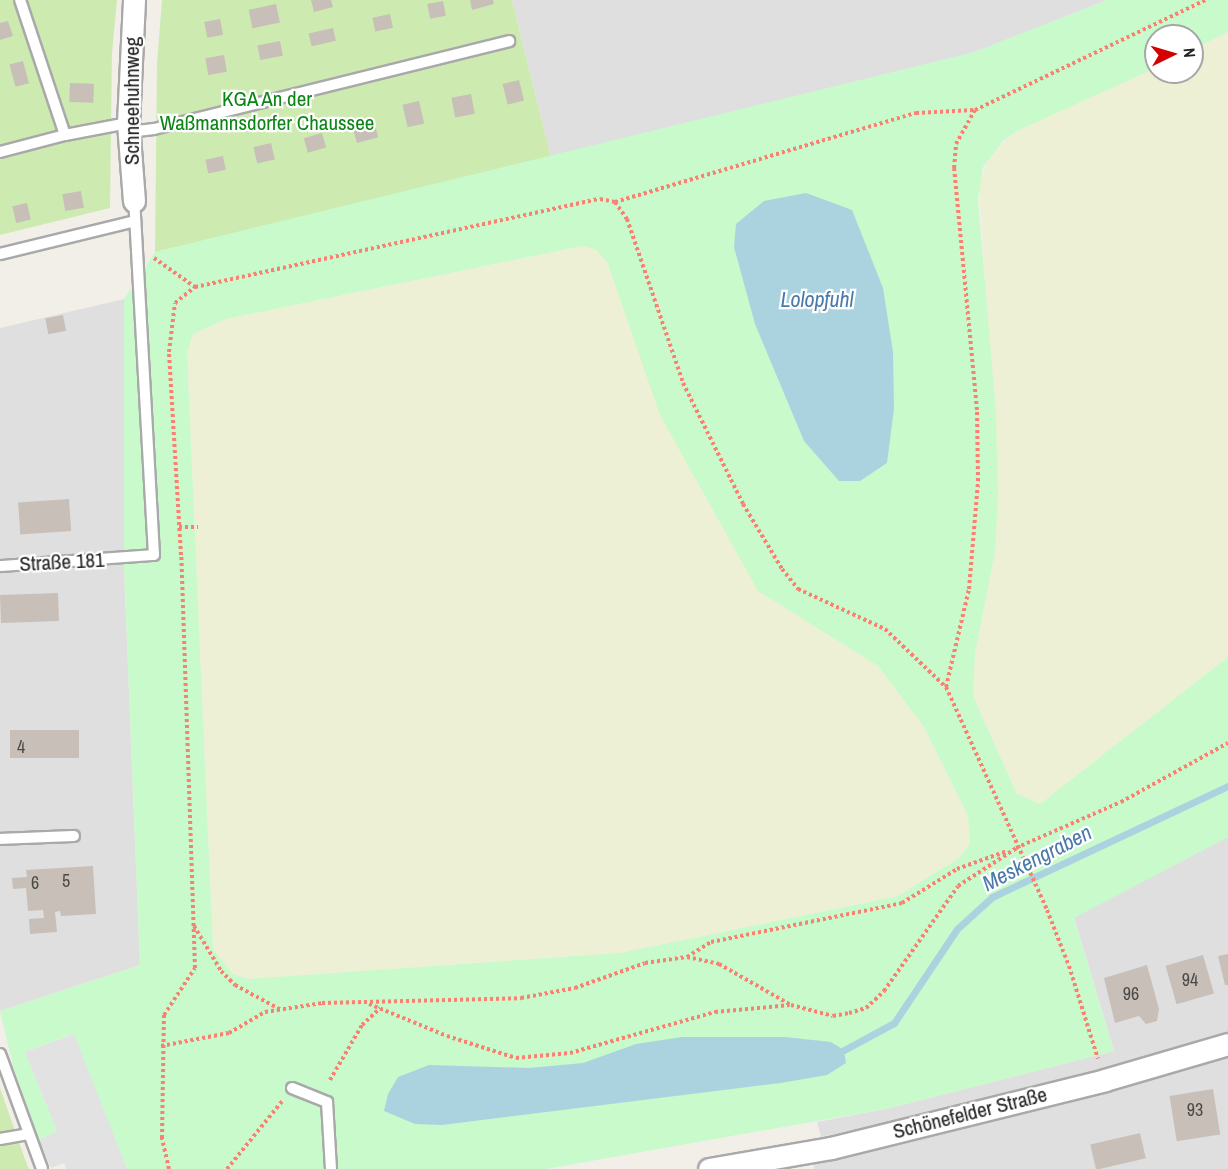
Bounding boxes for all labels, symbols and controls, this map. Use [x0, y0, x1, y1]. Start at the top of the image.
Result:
north arrow [1144, 24, 1204, 84]
street label: Schneehuhnweg [119, 37, 145, 165]
text: N [1179, 47, 1201, 58]
park label: KGA An der Waßmannsdorfer Chaussee [160, 86, 374, 136]
water label: Lolopfuhl [780, 287, 854, 313]
street label: Straße 181 [19, 547, 105, 577]
house number: 4 [17, 736, 25, 758]
water label: Meskengraben [978, 819, 1096, 897]
house number: 5 [62, 870, 70, 892]
house number: 6 [31, 872, 39, 894]
house number: 94 [1182, 969, 1198, 991]
house number: 96 [1123, 983, 1139, 1005]
street label: Schönefelder Straße [890, 1082, 1050, 1144]
house number: 93 [1187, 1099, 1203, 1121]

